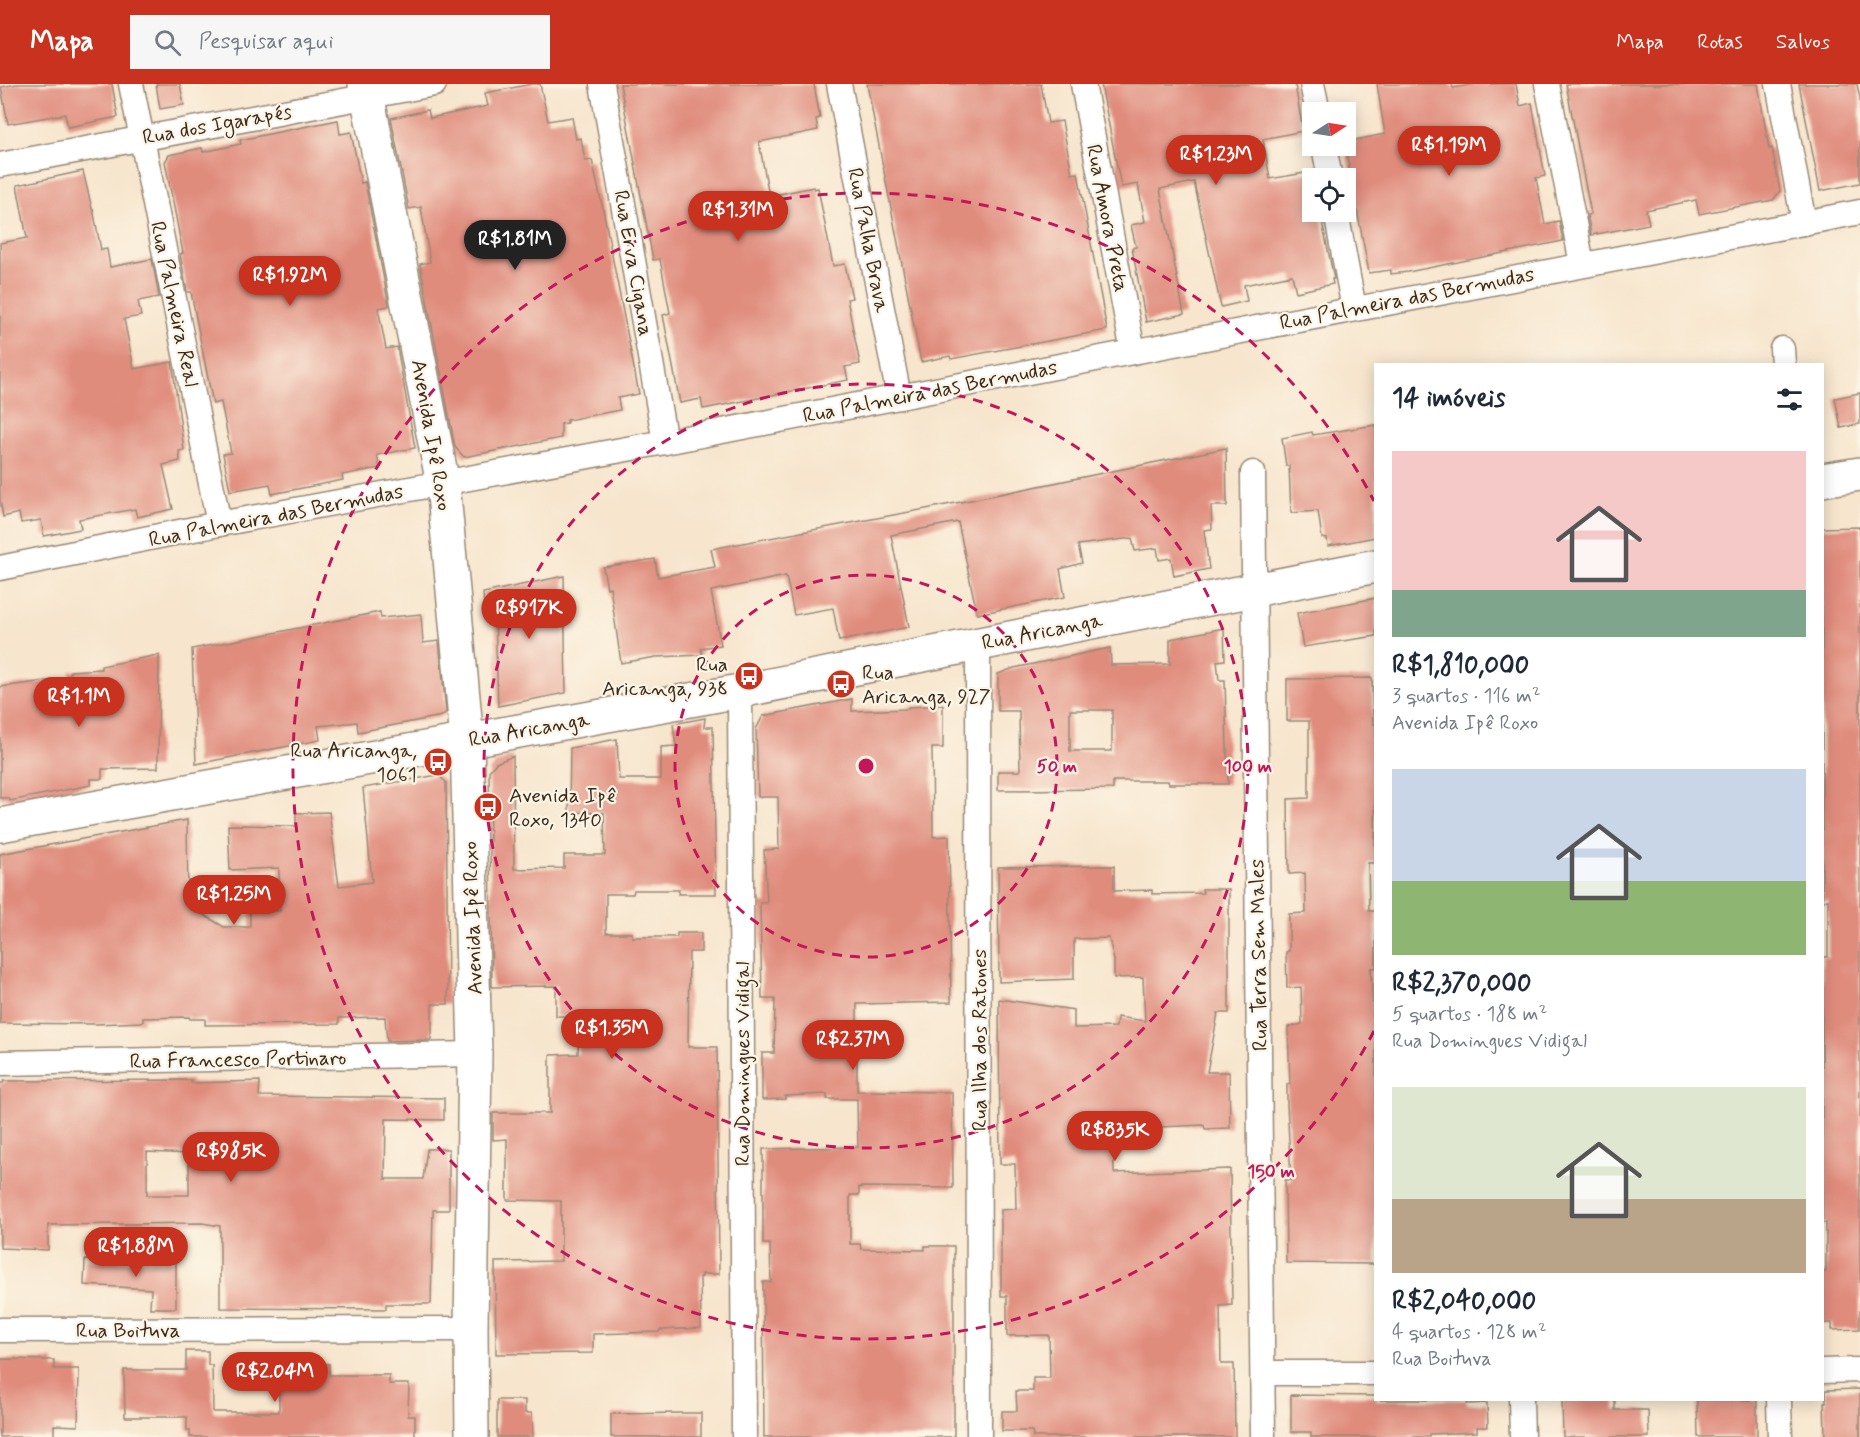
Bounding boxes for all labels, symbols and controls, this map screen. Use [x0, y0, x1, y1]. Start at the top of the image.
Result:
search box [130, 15, 550, 69]
text: Mapa [30, 24, 94, 61]
icon: search [151, 26, 184, 59]
text: Pesquisar aqui [199, 28, 334, 56]
text: Mapa [1616, 28, 1664, 56]
text: Rotas [1697, 28, 1743, 56]
text: Salvos [1776, 28, 1830, 56]
street label: Rua dos Igarapés [140, 98, 294, 153]
north arrow [1302, 102, 1356, 156]
map controls [1302, 102, 1356, 222]
pin: R$1.19M [1394, 126, 1504, 177]
text: R$1.19M [1412, 132, 1486, 159]
pin: R$1.23M [1161, 135, 1271, 186]
text: R$1.23M [1180, 141, 1252, 168]
street label: Rua Amora Preta [1079, 142, 1135, 294]
street label: Rua Palha Brava [840, 165, 896, 315]
button: locate [1302, 168, 1356, 222]
street label: Rua Erva Cigana [606, 188, 660, 338]
pin: R$1.31M [683, 191, 793, 242]
text: R$1.31M [702, 197, 774, 224]
street label: Rua Palmeira Real [143, 219, 205, 390]
pin: R$1.81M [460, 220, 570, 271]
text: R$1.81M [478, 226, 552, 253]
pin: R$1.92M [235, 256, 345, 307]
street label: Rua Palmeira das Bermudas [1278, 261, 1537, 337]
text: R$1.92M [253, 262, 327, 289]
street label: Rua Palmeira das Bermudas [801, 354, 1060, 430]
street label: Avenida Ipê Roxo [404, 357, 458, 513]
text: 14 imóveis [1392, 382, 1506, 416]
icon: filters [1773, 383, 1806, 416]
street label: Rua Palmeira das Bermudas [147, 478, 406, 554]
icon: home [1545, 490, 1653, 598]
pin: R$917K [480, 589, 578, 640]
text: R$917K [495, 595, 563, 622]
street label: Rua Aricanga [980, 607, 1105, 657]
text: R$1,810,000 [1392, 649, 1529, 683]
place label: Rua Aricanga, 938 [602, 651, 728, 703]
place label: Rua Aricanga, 927 [862, 659, 991, 711]
bus stop icon: Rua Aricanga, 938 [733, 660, 765, 692]
bus stop icon: Rua Aricanga, 927 [825, 668, 857, 700]
pin: R$1.1M [30, 677, 128, 728]
text: R$1.1M [47, 683, 111, 710]
text: 3 quartos · 116 m² [1392, 683, 1541, 710]
street label: Rua Aricanga [467, 706, 592, 754]
text: Avenida Ipê Roxo [1392, 710, 1538, 737]
place label: Rua Aricanga, 1061 [290, 737, 417, 789]
bus stop icon: Rua Aricanga, 1061 [422, 746, 454, 778]
text: 50 m [1037, 755, 1077, 779]
text: 100 m [1224, 755, 1272, 779]
centre of rings [856, 756, 876, 776]
place label: Avenida Ipê Roxo, 1340 [509, 782, 616, 834]
bus stop icon: Avenida Ipê Roxo, 1340 [472, 791, 504, 823]
icon: home [1545, 808, 1653, 916]
street label: Avenida Ipê Roxo [456, 841, 490, 995]
street label: Rua Terra Sem Males [1243, 859, 1275, 1051]
pin: R$1.25M [179, 875, 289, 926]
text: R$1.25M [197, 881, 271, 908]
street label: Rua Ilha dos Ratones [966, 949, 994, 1131]
street label: Rua Domingues Vidigal [729, 962, 759, 1166]
text: R$2,370,000 [1392, 967, 1532, 1001]
text: 5 quartos · 188 m² [1392, 1001, 1547, 1028]
pin: R$1.35M [557, 1009, 667, 1060]
text: R$1.35M [575, 1015, 649, 1042]
pin: R$2.37M [798, 1020, 908, 1071]
text: R$2.37M [816, 1026, 890, 1053]
text: Rua Domingues Vidigal [1392, 1028, 1587, 1055]
street label: Rua Francesco Portinaro [129, 1044, 347, 1076]
pin: R$835K [1066, 1111, 1164, 1162]
text: R$835K [1081, 1117, 1149, 1144]
icon: home [1545, 1126, 1653, 1234]
pin: R$985K [182, 1132, 280, 1183]
text: R$985K [196, 1138, 266, 1165]
text: 150 m [1247, 1160, 1295, 1184]
pin: R$1.88M [81, 1227, 191, 1278]
text: R$1.88M [98, 1233, 174, 1260]
text: R$2,040,000 [1392, 1285, 1536, 1319]
street label: Rua Boituva [76, 1317, 180, 1345]
text: 4 quartos · 128 m² [1392, 1319, 1547, 1346]
text: Rua Boituva [1392, 1346, 1492, 1373]
pin: R$2.04M [220, 1352, 330, 1403]
text: R$2.04M [236, 1358, 314, 1385]

